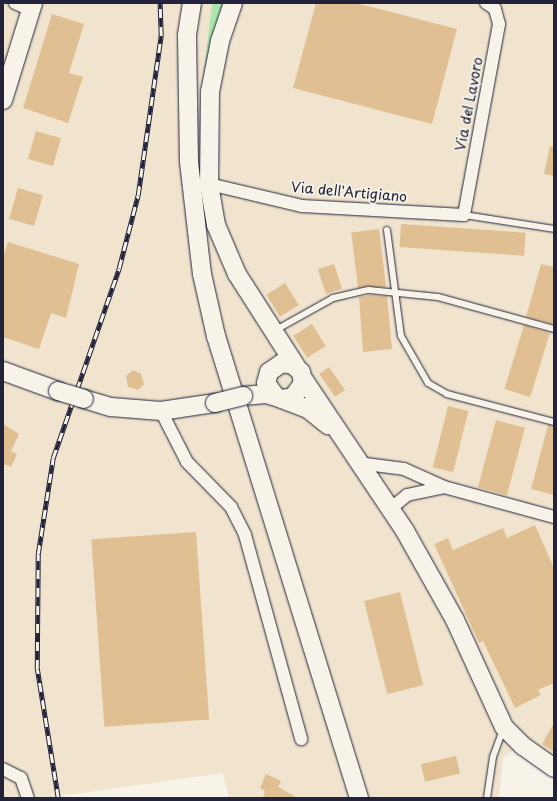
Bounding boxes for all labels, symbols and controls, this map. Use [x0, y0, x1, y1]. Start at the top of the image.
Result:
street label: Via del Lavoro [452, 55, 486, 153]
street label: Via dell'Artigiano [291, 179, 407, 205]

